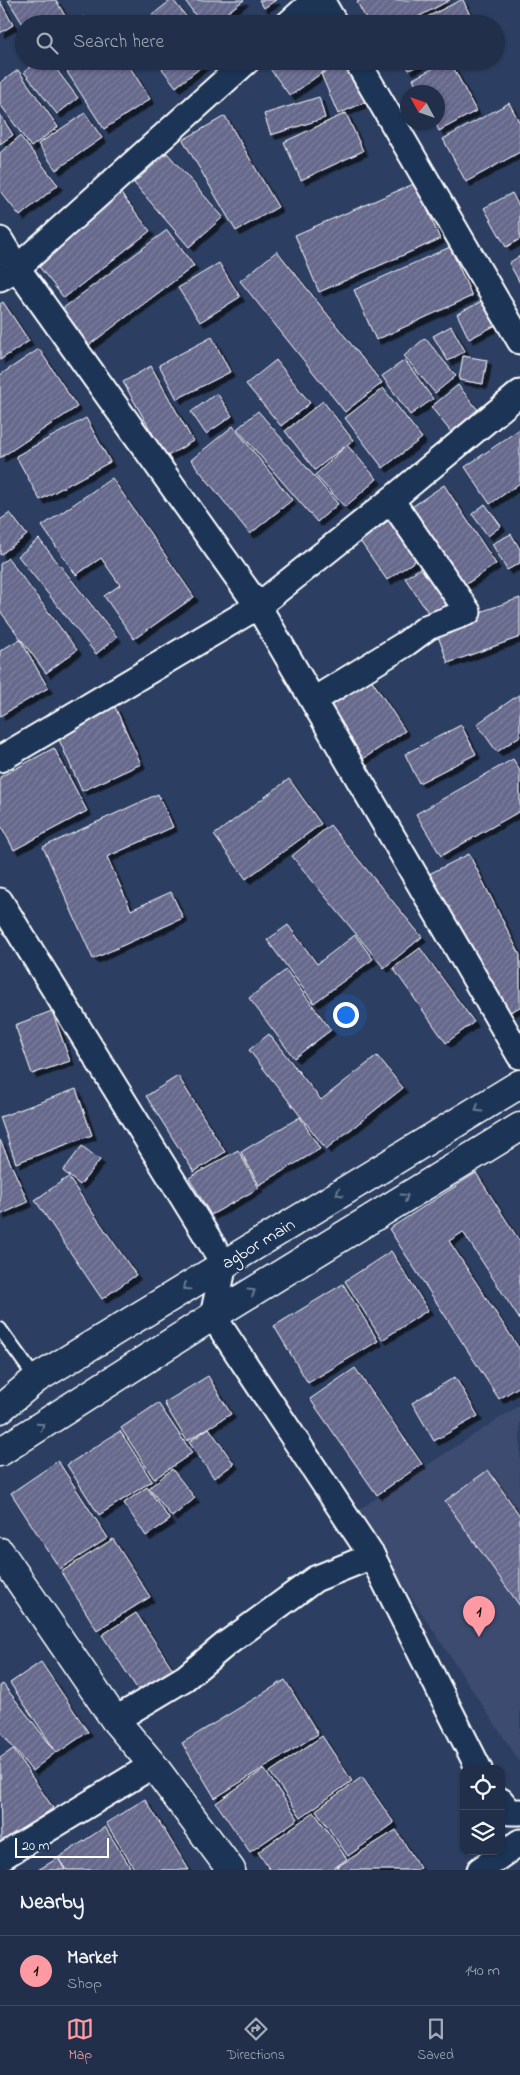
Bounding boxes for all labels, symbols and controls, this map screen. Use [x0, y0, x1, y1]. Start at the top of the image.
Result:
search box [15, 15, 505, 70]
icon: search [33, 29, 61, 57]
text: Search here [73, 29, 164, 56]
north arrow [400, 85, 445, 130]
your location [333, 1002, 359, 1028]
one-way arrow [475, 1103, 484, 1113]
one-way arrow [336, 1187, 345, 1197]
one-way arrow [399, 1193, 408, 1203]
street label: agbor main [217, 1212, 301, 1278]
one-way arrow [182, 1281, 191, 1290]
one-way arrow [247, 1288, 256, 1298]
one-way arrow [35, 1423, 45, 1432]
pin: 1 [463, 1596, 495, 1637]
map controls [460, 1765, 505, 1855]
button: locate [460, 1765, 505, 1810]
button: layers [460, 1810, 505, 1855]
scale bar [15, 1835, 109, 1858]
text: 20 m [22, 1836, 49, 1857]
text: Nearby [20, 1888, 84, 1918]
text: Market [67, 1945, 118, 1972]
text: 1 [33, 1959, 39, 1983]
text: 140 m [465, 1959, 500, 1983]
text: Shop [67, 1972, 102, 1996]
tab: Map [66, 2015, 94, 2066]
tab: Directions [227, 2015, 285, 2066]
tab: Saved [417, 2015, 454, 2066]

